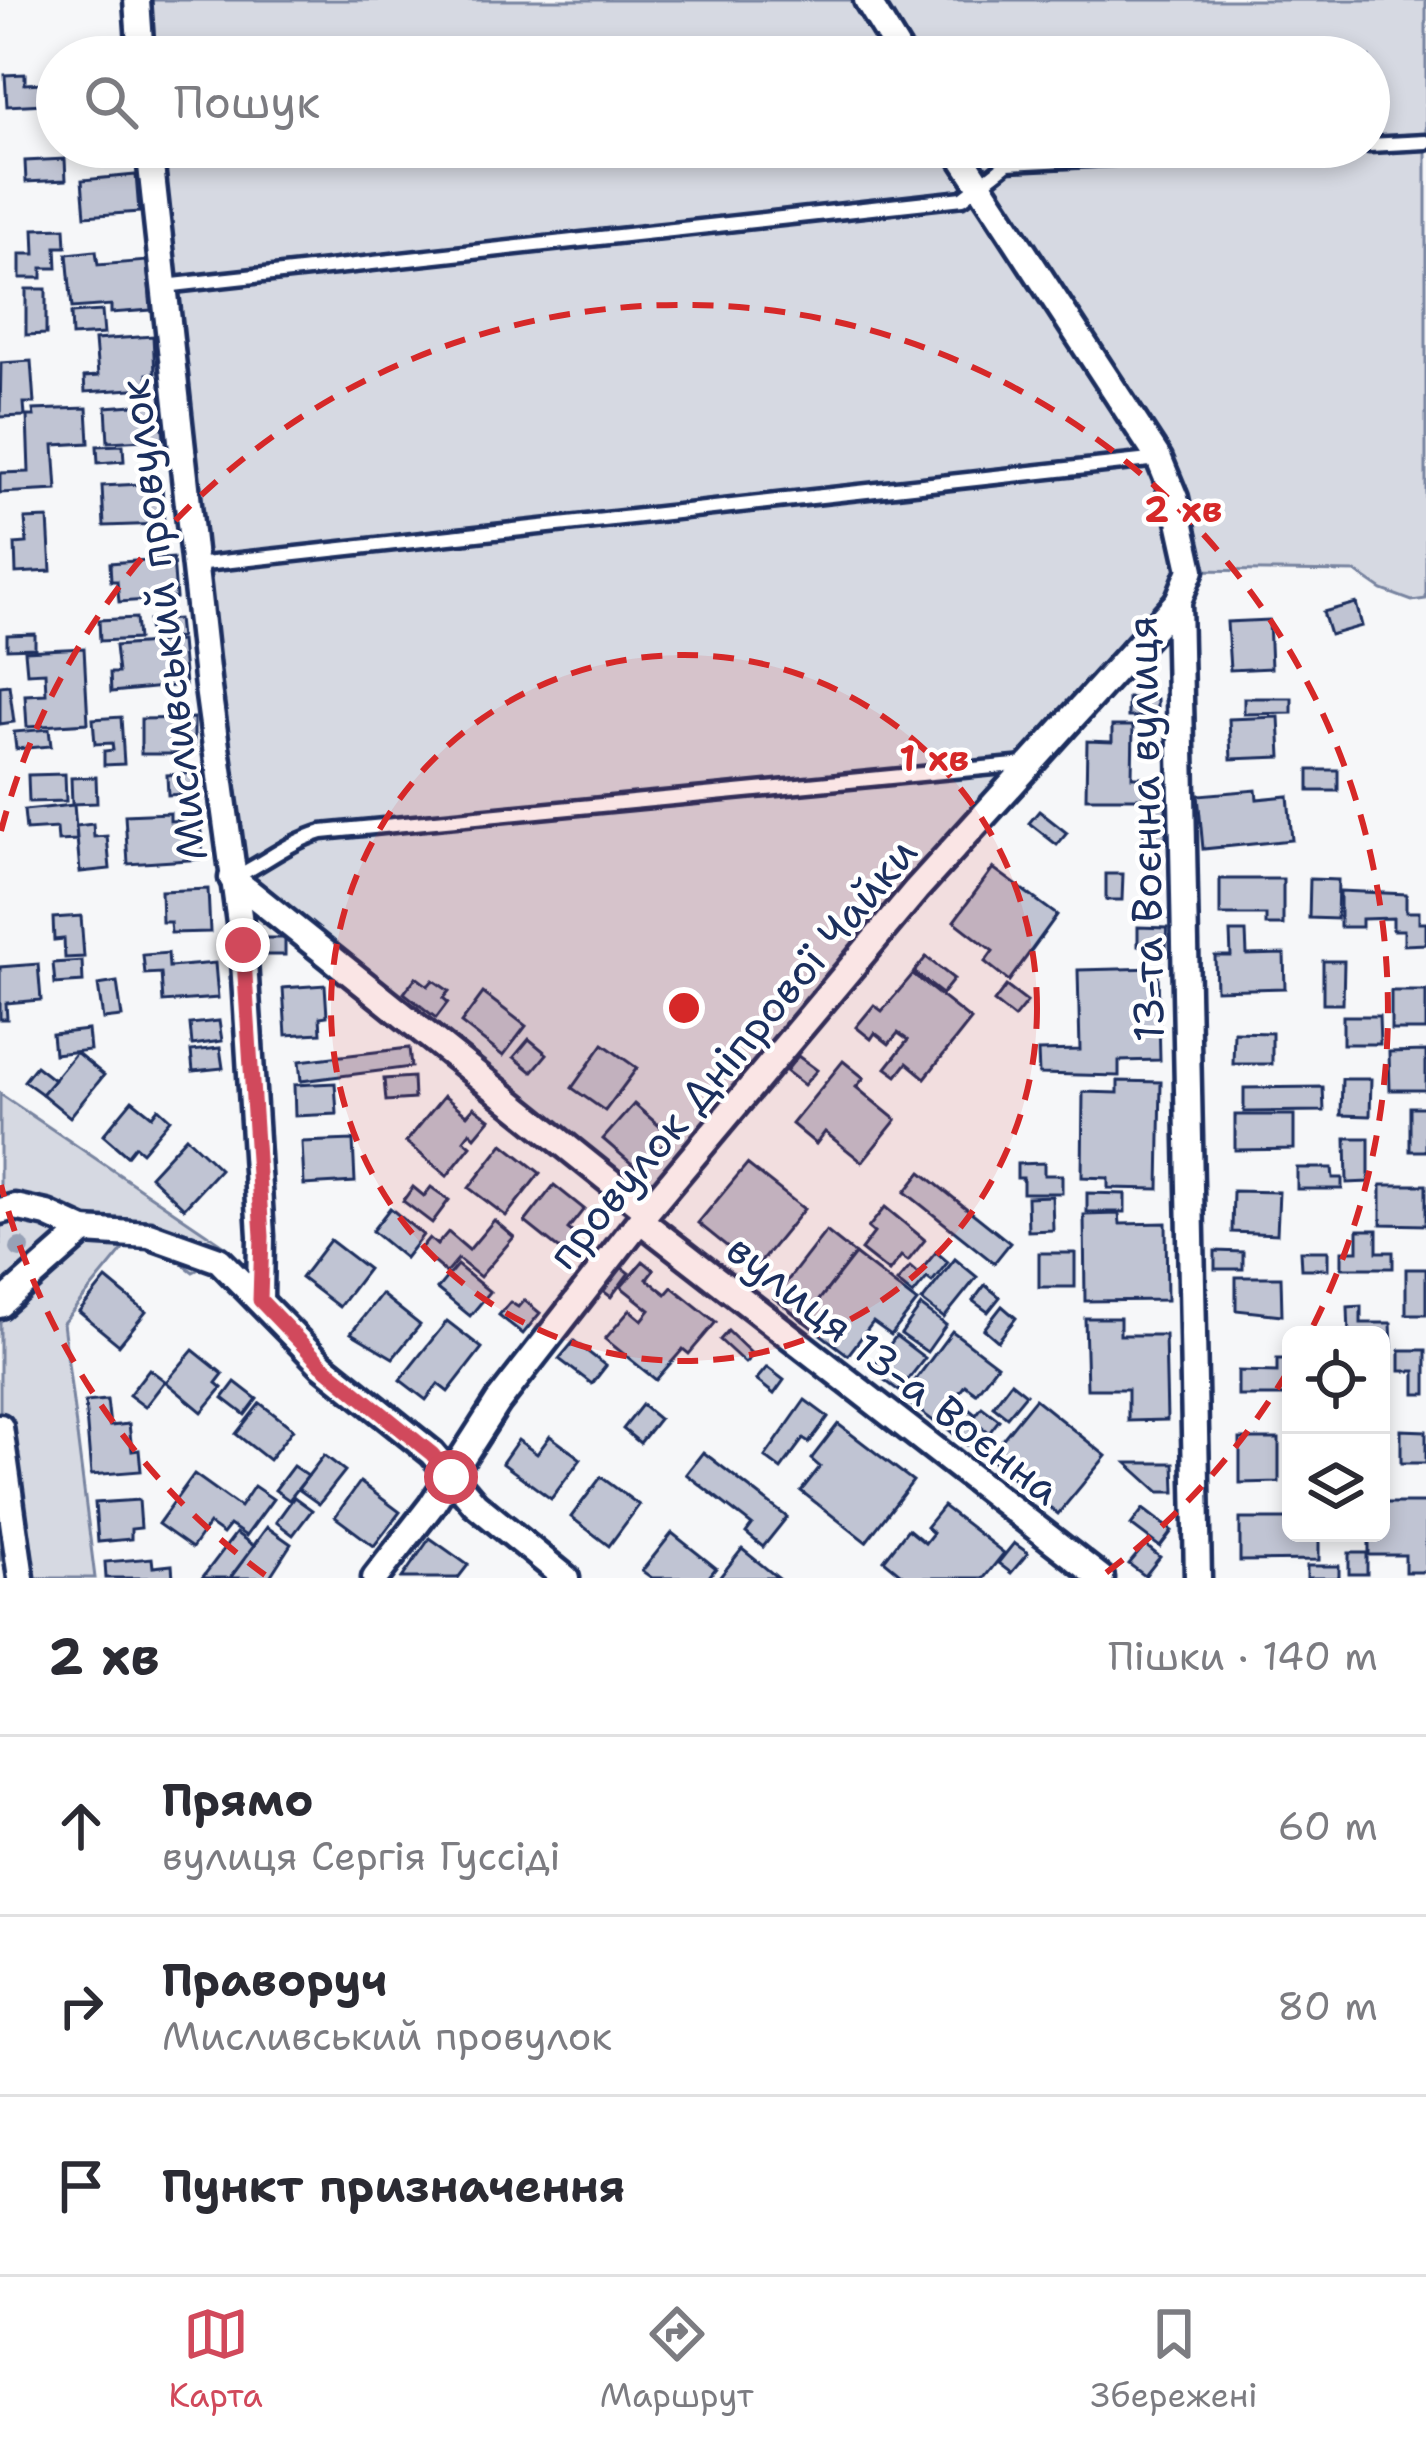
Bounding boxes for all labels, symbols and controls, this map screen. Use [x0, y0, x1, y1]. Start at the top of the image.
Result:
search box [36, 36, 1390, 168]
icon: search [78, 69, 144, 135]
text: Пошук [174, 72, 320, 132]
street label: Мисливський провулок [106, 376, 220, 864]
text: 2 хв [1144, 485, 1222, 534]
street label: 13-та Воєнна вулиця [1113, 615, 1177, 1043]
text: 1 хв [899, 734, 969, 783]
street label: провулок Дніпрової Чайки [535, 825, 929, 1281]
route end [216, 918, 270, 972]
centre of rings [663, 987, 705, 1029]
street label: вулиця 13-а Воєнна [715, 1221, 1073, 1517]
map controls [1282, 1326, 1390, 1542]
button: locate [1282, 1326, 1390, 1434]
button: layers [1282, 1434, 1390, 1542]
route start [424, 1450, 478, 1504]
text: 2 хв [48, 1622, 159, 1690]
text: Пішки · 140 m [1108, 1630, 1378, 1682]
text: Прямо [162, 1770, 313, 1830]
icon: ahead [48, 1793, 114, 1859]
text: 60 m [1278, 1800, 1378, 1852]
text: вулиця Сергія Гуссіді [162, 1830, 561, 1882]
text: Праворуч [162, 1950, 387, 2010]
icon: right [48, 1973, 114, 2039]
text: 80 m [1277, 1980, 1378, 2032]
text: Мисливський провулок [162, 2010, 612, 2062]
icon: arrive [48, 2153, 114, 2219]
text: Пункт призначення [162, 2156, 625, 2216]
tab: Карта [168, 2301, 263, 2418]
tab: Маршрут [600, 2301, 754, 2418]
tab: Збережені [1091, 2301, 1258, 2418]

